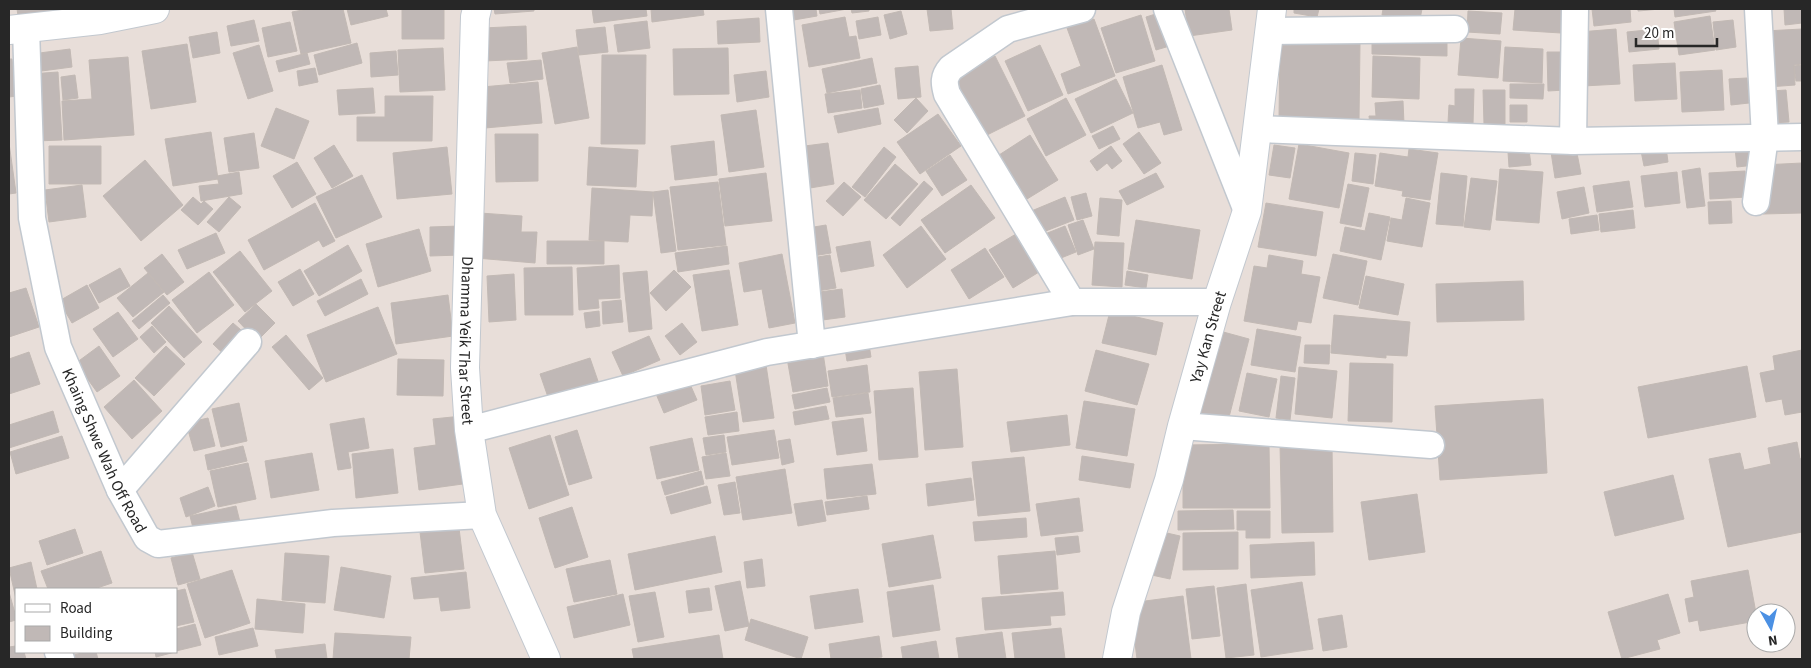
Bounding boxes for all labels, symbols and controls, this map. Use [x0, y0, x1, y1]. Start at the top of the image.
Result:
scale bar [1636, 15, 1717, 47]
text: 20 m [1644, 23, 1674, 44]
street label: Dhamma Yeik Thar Street [453, 256, 479, 426]
street label: Yay Kan Street [1184, 288, 1232, 387]
street label: Khaing Shwe Wah Off Road [56, 365, 152, 537]
legend [15, 588, 178, 653]
text: Road [60, 598, 92, 619]
north arrow [1746, 603, 1796, 653]
text: Building [60, 623, 113, 644]
text: N [1767, 629, 1779, 650]

